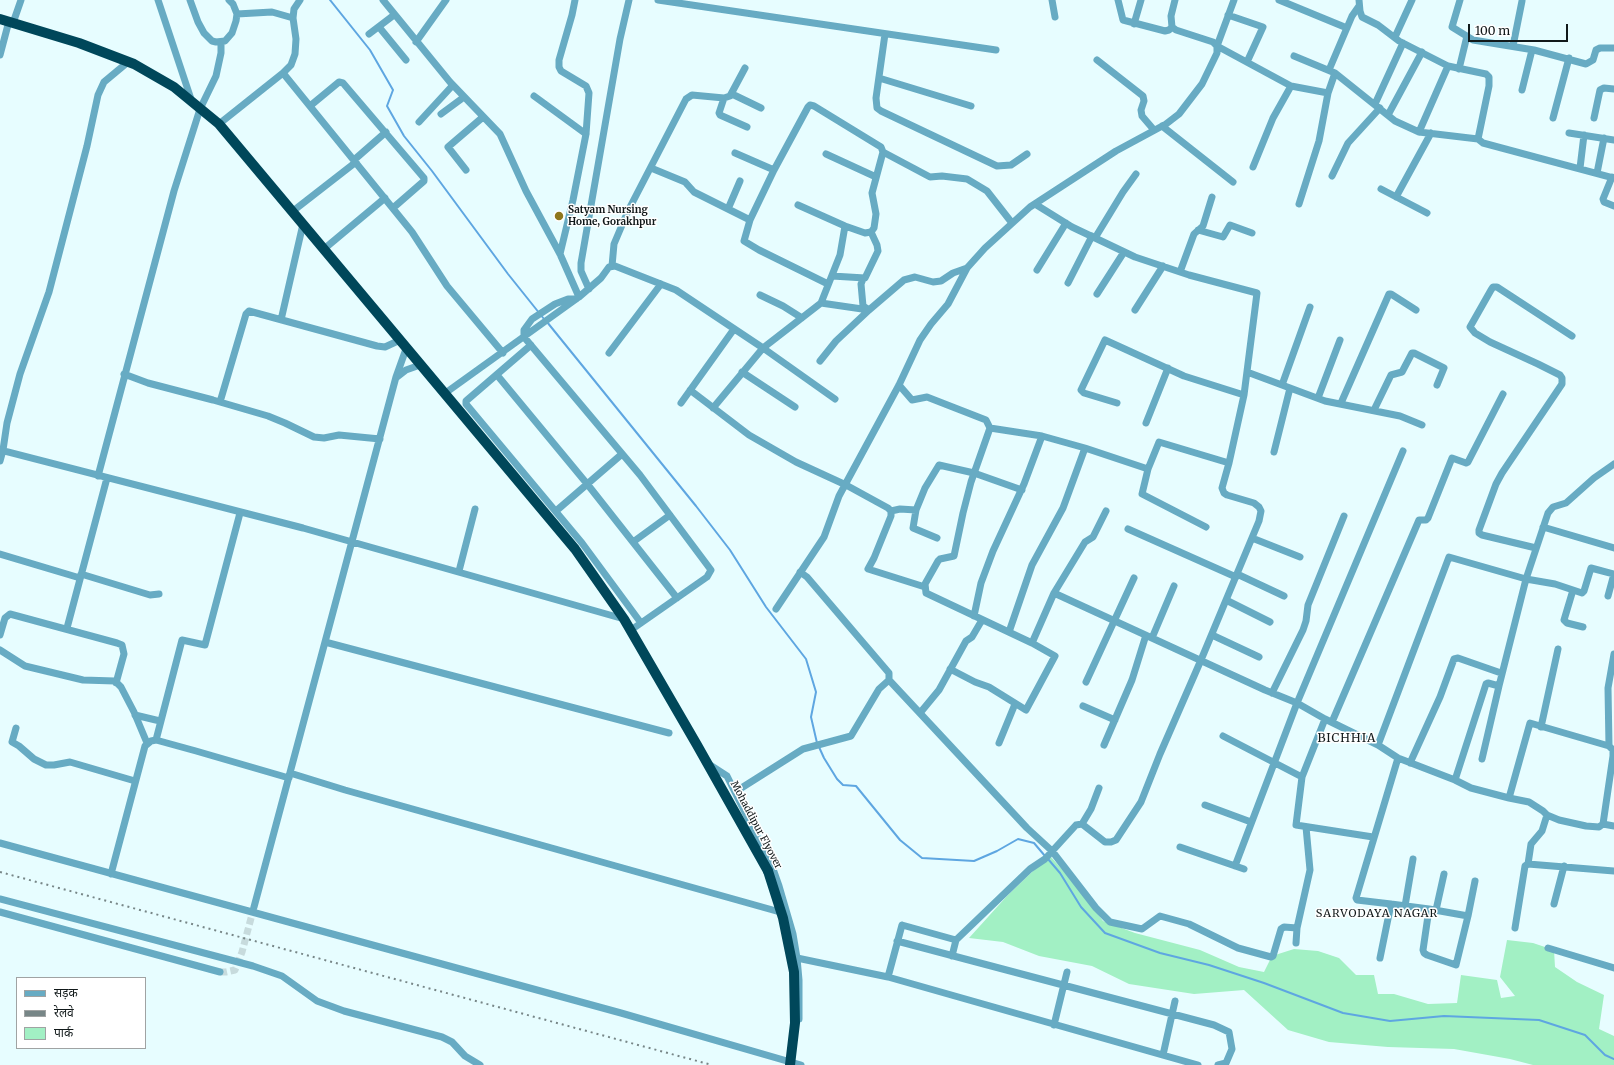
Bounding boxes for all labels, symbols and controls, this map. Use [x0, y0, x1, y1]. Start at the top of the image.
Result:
scale bar [1470, 16, 1570, 42]
text: 100 m [1475, 23, 1510, 38]
place label: Satyam Nursing Home, Gorakhpur [568, 204, 656, 228]
marker: Satyam Nursing Home, Gorakhpur [553, 210, 565, 222]
district label: BICHHIA [1317, 732, 1377, 746]
street label: Mohaddipur Flyover [728, 779, 784, 871]
district label: SARVODAYA NAGAR [1316, 907, 1438, 921]
legend [16, 977, 146, 1049]
text: सड़क [54, 985, 78, 1000]
text: रेलवे [54, 1005, 74, 1020]
text: पार्क [54, 1025, 73, 1040]

